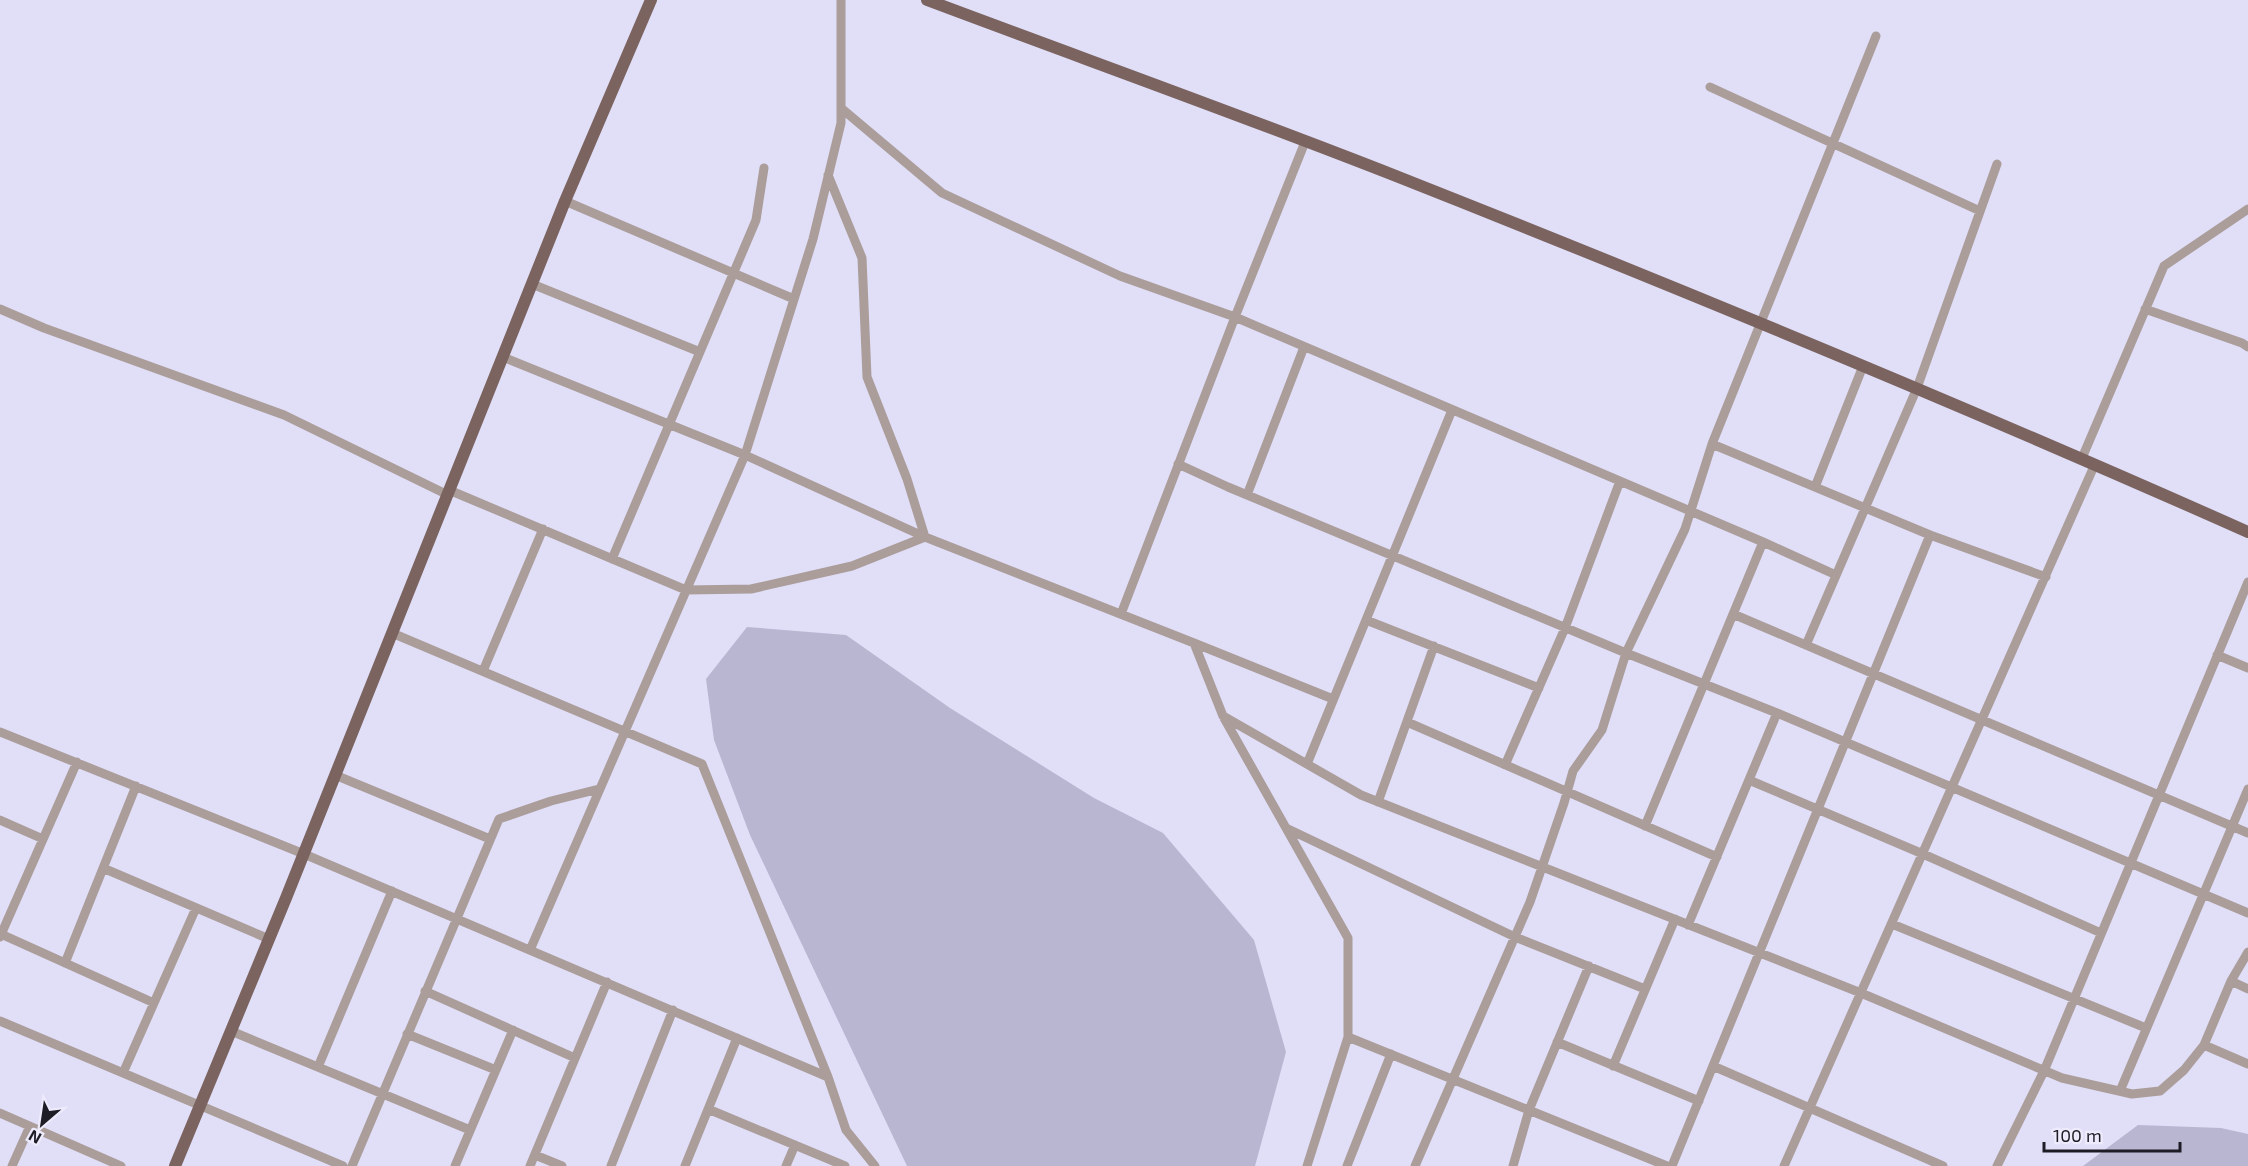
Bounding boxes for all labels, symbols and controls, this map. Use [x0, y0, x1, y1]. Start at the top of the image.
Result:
north arrow [12, 1094, 72, 1154]
scale bar [2044, 1115, 2180, 1153]
text: 100 m [2053, 1124, 2102, 1146]
text: N [25, 1126, 44, 1149]

